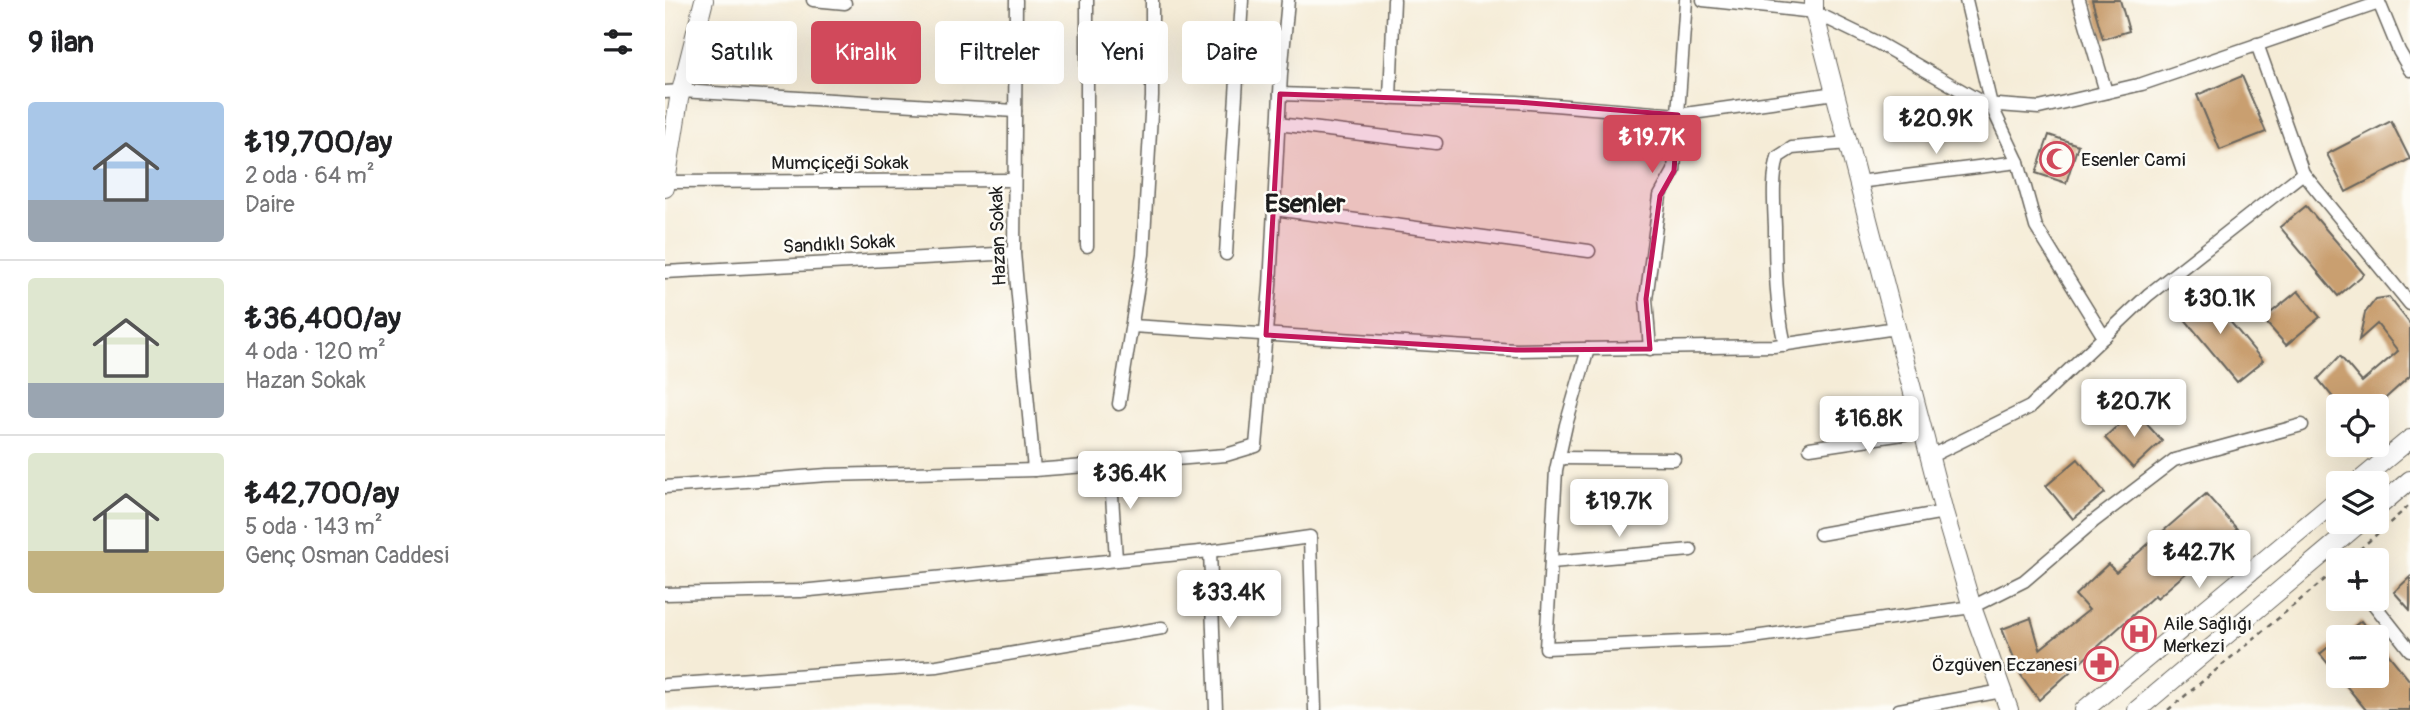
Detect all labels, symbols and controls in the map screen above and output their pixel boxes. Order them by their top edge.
chip: Satılık [686,21,797,84]
chip: Kiralık [811,21,921,84]
chip: Filtreler [935,21,1064,84]
chip: Yeni [1078,21,1168,84]
chip: Daire [1182,21,1281,84]
icon: filters [599,23,637,61]
text: 9 ilan [28,24,94,61]
pin: ₺20.9K [1879,96,1993,156]
text: ₺20.9K [1899,104,1973,133]
pin: ₺19.7K [1595,116,1709,175]
text: ₺19.7K [1619,123,1685,152]
text: ₺19,700/ay [245,124,392,161]
icon: home [84,130,168,214]
mosque icon: Esenler Cami [2038,140,2076,178]
place label: Esenler Cami [2081,148,2186,172]
street label: Mumçiçeği Sokak [771,151,909,175]
text: 2 oda · 64 m² [245,161,375,190]
street label: Hazan Sokak [984,186,1012,286]
district label: Esenler [1265,188,1346,220]
text: Daire [245,190,294,219]
street label: Sandıklı Sokak [782,229,896,259]
pin: ₺30.1K [2163,276,2277,336]
text: ₺30.1K [2185,284,2255,313]
text: ₺36,400/ay [245,300,401,337]
icon: home [84,306,168,390]
text: 4 oda · 120 m² [245,337,386,366]
text: Hazan Sokak [245,366,366,395]
pin: ₺20.7K [2077,380,2191,439]
text: ₺20.7K [2097,387,2171,416]
map controls [2326,394,2389,688]
button: locate [2326,394,2389,457]
pin: ₺16.8K [1812,396,1926,456]
text: ₺16.8K [1836,404,1902,433]
pin: ₺36.4K [1073,452,1187,511]
text: ₺36.4K [1094,459,1166,488]
button: layers [2326,471,2389,534]
text: ₺42,700/ay [245,475,399,512]
pin: ₺19.7K [1562,480,1676,539]
icon: home [84,481,168,565]
text: ₺19.7K [1586,487,1652,516]
text: 5 oda · 143 m² [245,512,383,541]
pin: ₺42.7K [2142,530,2256,590]
text: ₺42.7K [2163,538,2235,567]
text: Genç Osman Caddesi [245,541,449,570]
button: + [2326,548,2389,611]
pin: ₺33.4K [1172,570,1286,630]
text: ₺33.4K [1193,578,1265,607]
place label: Aile Sağlığı Merkezi [2163,612,2252,658]
hospital icon: Aile Sağlığı Merkezi [2120,615,2158,653]
button: − [2326,625,2389,688]
pharmacy icon: Özgüven Eczanesi [2082,645,2120,683]
place label: Özgüven Eczanesi [1932,653,2077,677]

